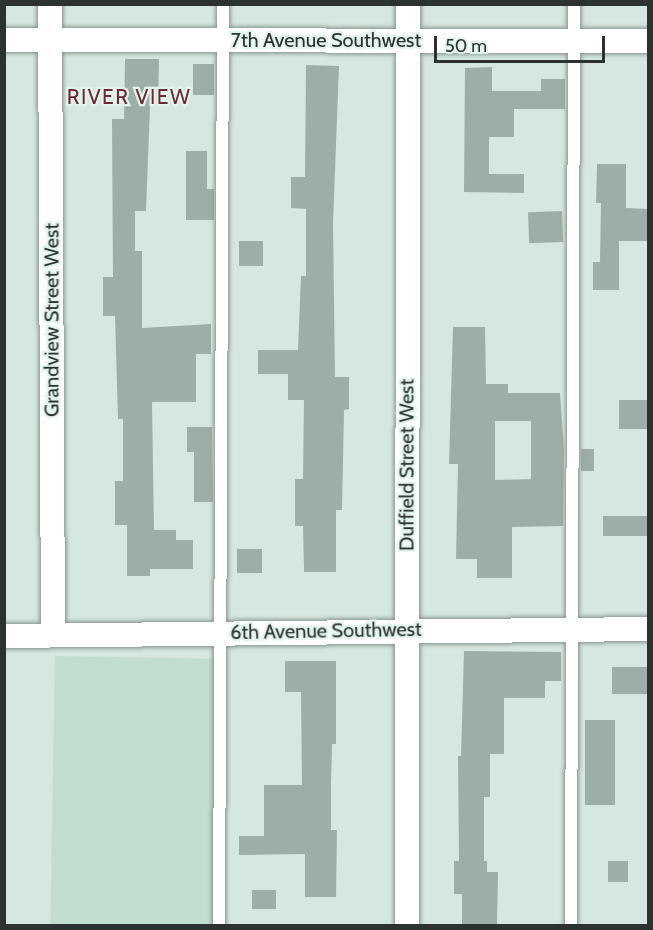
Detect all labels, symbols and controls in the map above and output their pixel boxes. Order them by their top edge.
scale bar [437,24,608,62]
street label: 7th Avenue Southwest [231,28,421,52]
text: 50 m [445,35,487,57]
district label: RIVER VIEW [67,84,191,110]
street label: Grandview Street West [40,223,64,417]
street label: Duffield Street West [395,379,419,551]
street label: 6th Avenue Southwest [230,617,422,645]

